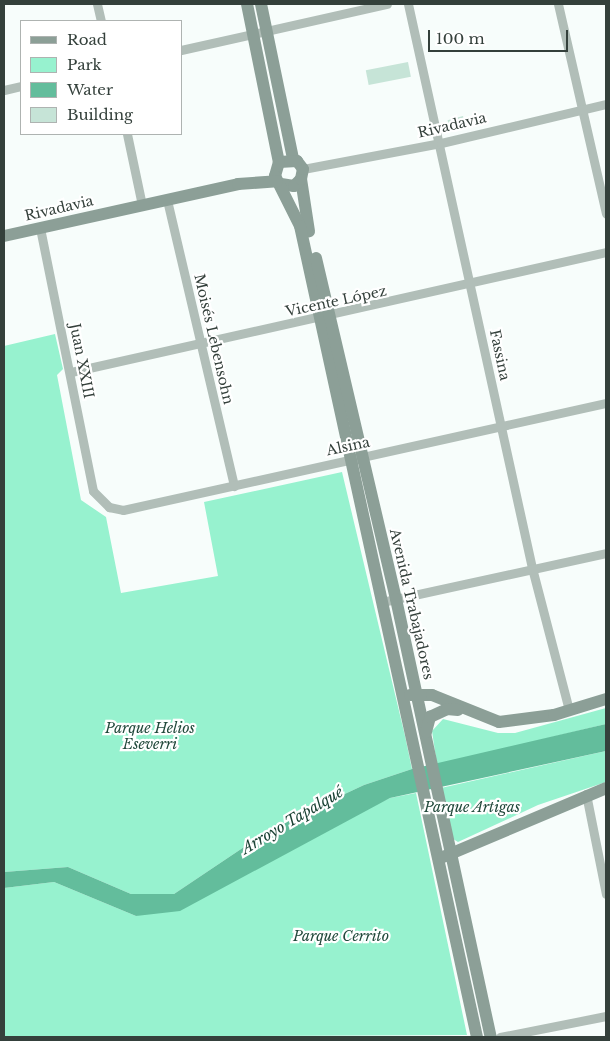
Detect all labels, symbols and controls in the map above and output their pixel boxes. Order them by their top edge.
legend [20,20,182,135]
scale bar [430,20,570,52]
text: 100 m [436,29,485,48]
text: Road [67,30,107,49]
text: Park [67,55,102,74]
text: Water [67,80,113,99]
text: Building [67,105,133,124]
street label: Rivadavia [416,109,488,141]
street label: Rivadavia [23,192,95,224]
street label: Moisés Lebensohn [191,272,237,406]
street label: Vicente López [284,282,388,320]
street label: Juan XXIII [66,322,98,400]
street label: Fassina [486,328,514,382]
street label: Alsina [325,433,371,459]
street label: Avenida Trabajadores [386,527,438,681]
park label: Parque Helios Eseverri [105,720,195,752]
water label: Arroyo Tapalqué [238,782,346,858]
park label: Parque Artigas [424,799,520,815]
park label: Parque Cerrito [293,928,389,944]

